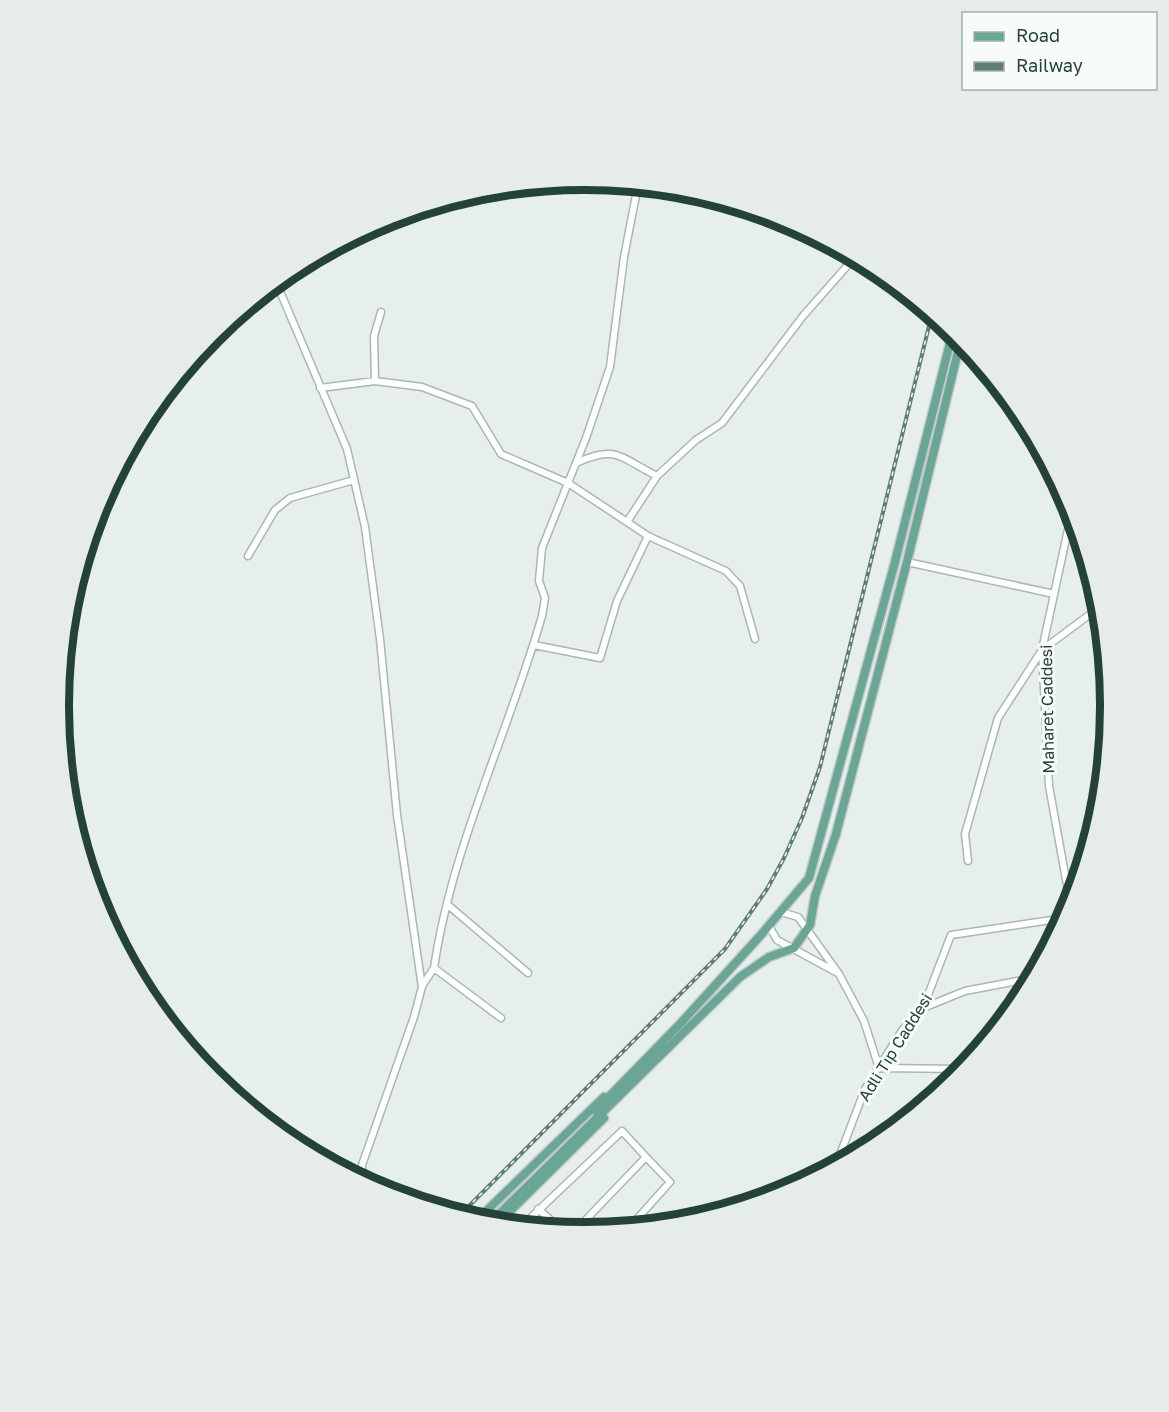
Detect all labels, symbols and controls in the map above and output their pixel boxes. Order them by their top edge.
legend [962,12,1157,90]
text: Road [1016,24,1060,46]
text: Railway [1016,54,1083,76]
street label: Maharet Caddesi [1036,644,1058,774]
street label: Adli Tıp Caddesi [854,989,936,1105]

